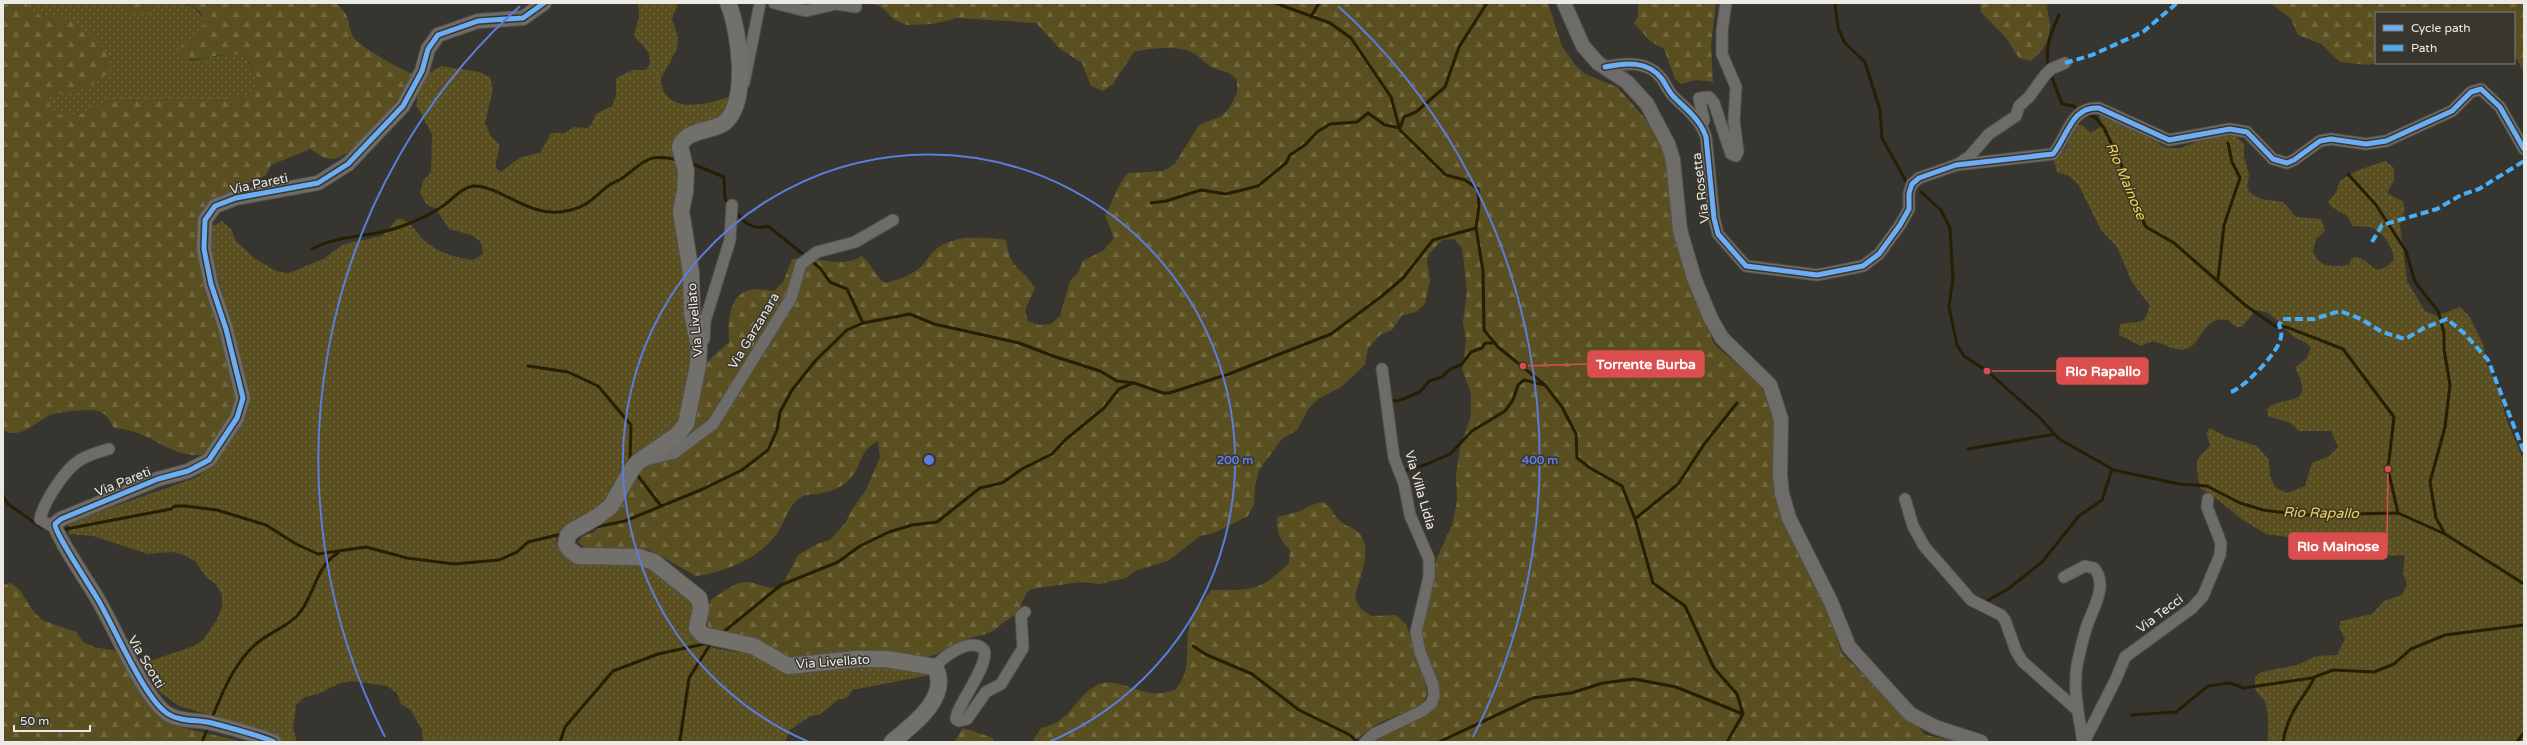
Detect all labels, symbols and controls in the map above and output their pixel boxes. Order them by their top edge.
legend [2375,12,2515,64]
text: Cycle path [2411,21,2470,35]
text: Path [2411,41,2437,55]
water label: Rio Mainose [2102,140,2150,223]
street label: Via Rosetta [1689,152,1713,224]
street label: Via Pareti [229,170,289,198]
street label: Via Livellato [684,282,706,358]
street label: Via Garzanara [725,290,783,372]
callout: Torrente Burba [1588,351,1704,377]
text: Torrente Burba [1595,356,1696,373]
callout: Rio Rapallo [2057,358,2148,384]
text: Rio Rapallo [2065,363,2141,380]
street label: Via Villa Lidia [1401,449,1439,531]
centre of rings [922,453,936,467]
text: 200 m [1217,453,1253,467]
text: 400 m [1522,453,1558,467]
street label: Via Pareti [93,464,153,500]
water label: Rio Rapallo [2283,504,2360,522]
callout: Rio Mainose [2289,533,2387,559]
text: Rio Mainose [2297,538,2379,555]
street label: Via Tecci [2133,591,2187,637]
street label: Via Scotti [124,633,168,691]
street label: Via Livellato [795,651,871,673]
scale bar [14,707,90,733]
text: 50 m [20,714,49,728]

